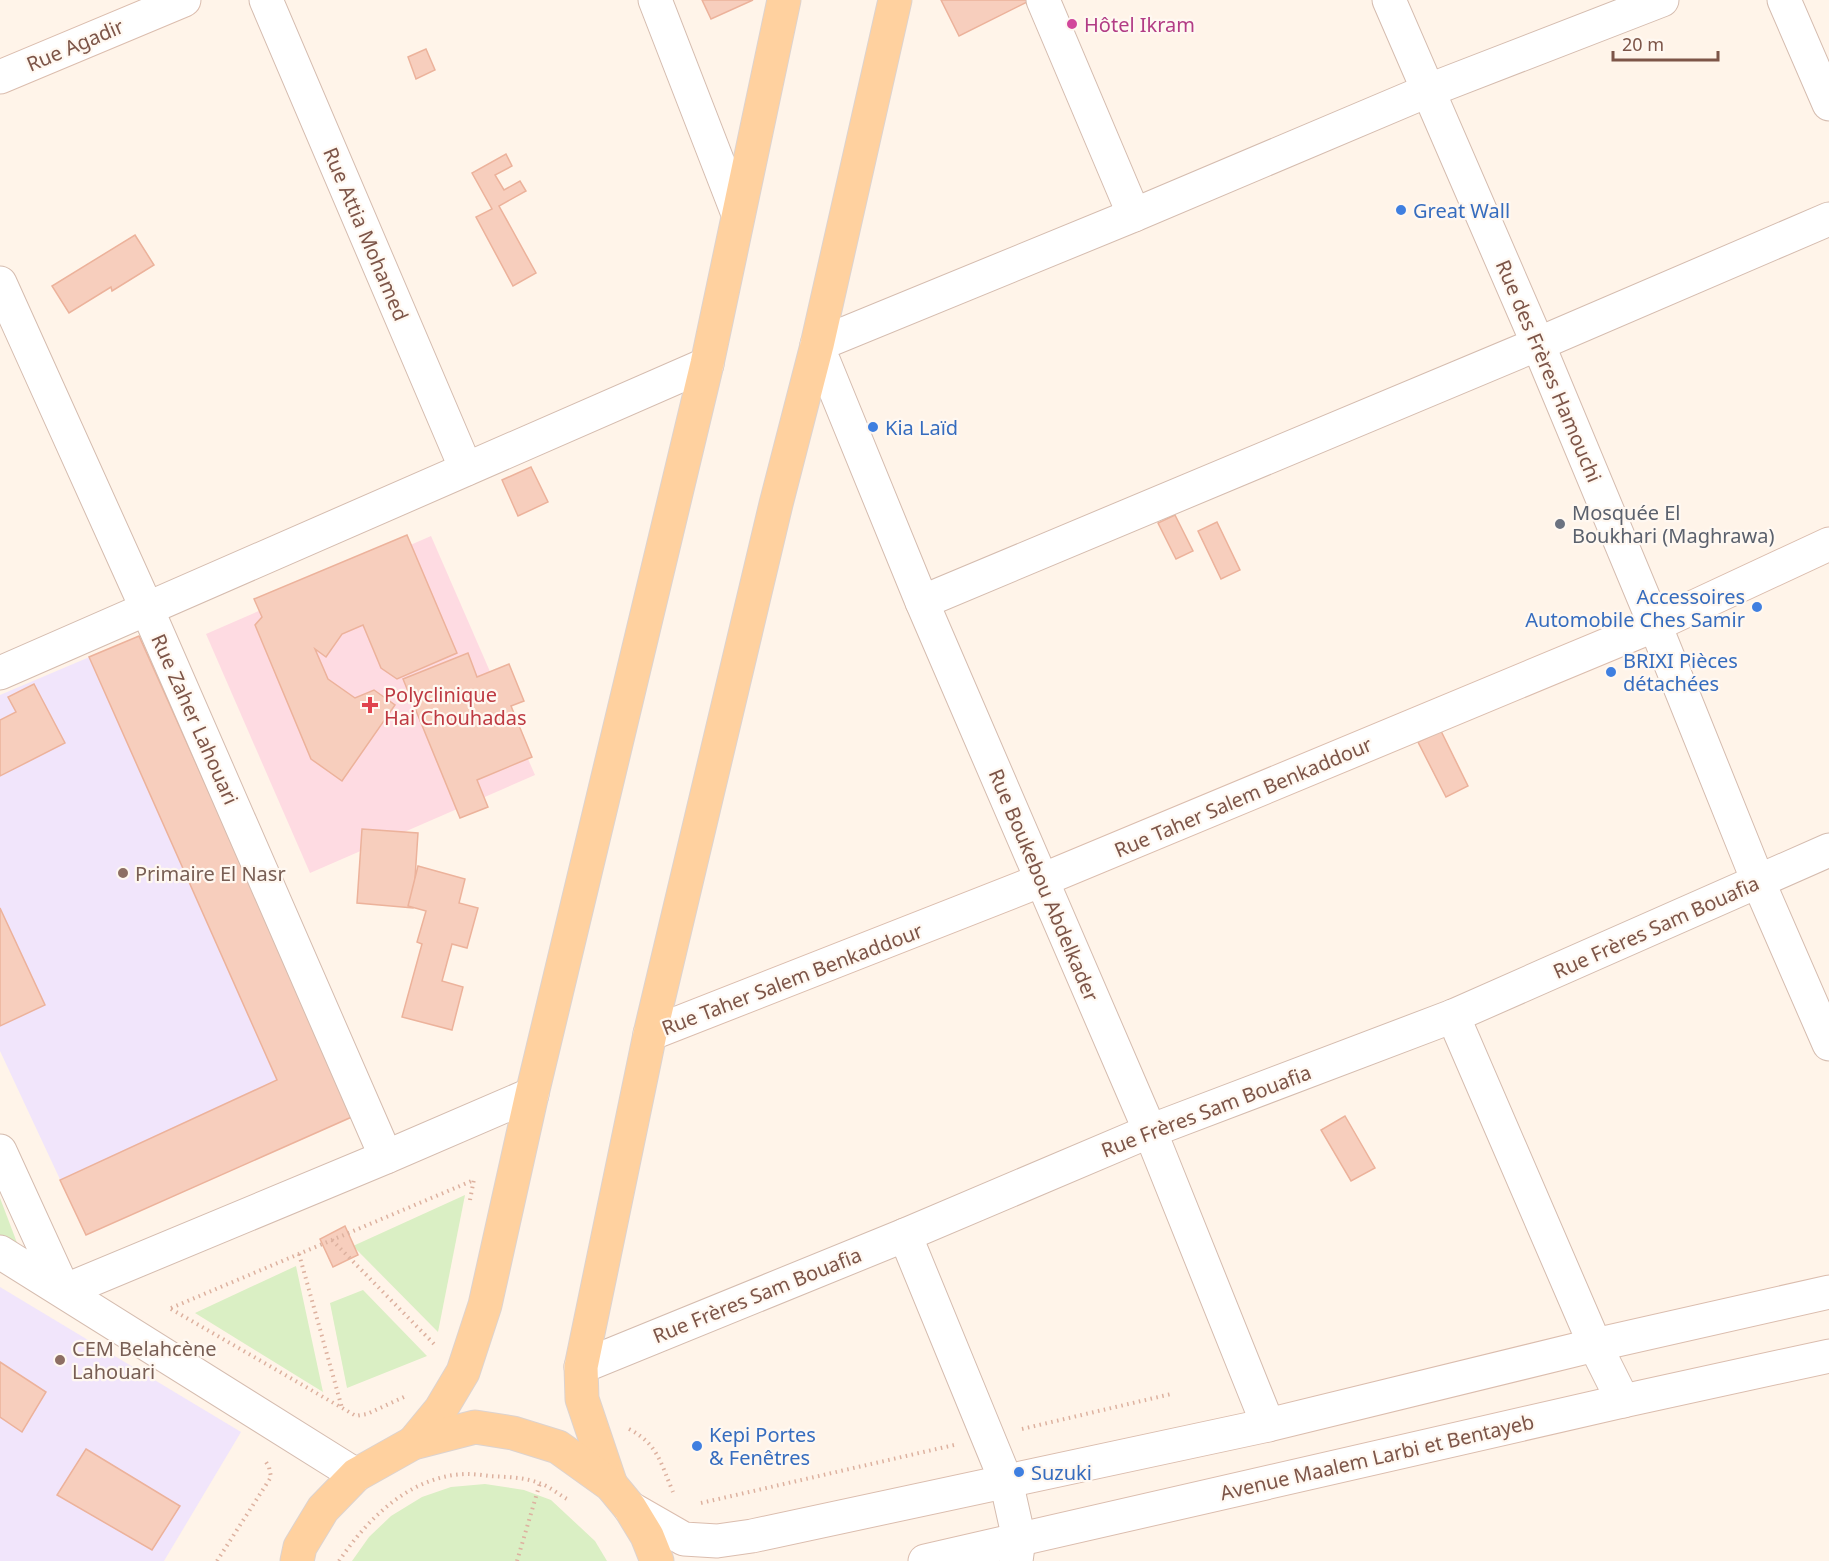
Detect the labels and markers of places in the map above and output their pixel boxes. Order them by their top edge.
place label: Hôtel Ikram [1084,11,1195,38]
marker: Hôtel Ikram [1065,17,1079,31]
place label: Great Wall [1413,197,1510,224]
marker: Great Wall [1394,203,1408,217]
place label: Kia Laïd [885,414,958,441]
marker: Kia Laïd [866,420,880,434]
place label: Mosquée El Boukhari (Maghrawa) [1572,499,1774,549]
marker: Mosquée El Boukhari (Maghrawa) [1553,517,1567,531]
place label: Accessoires Automobile Ches Samir [1525,583,1745,633]
marker: Accessoires Automobile Ches Samir [1750,600,1764,614]
place label: BRIXI Pièces détachées [1623,647,1738,697]
marker: BRIXI Pièces détachées [1604,665,1618,679]
place label: Polyclinique Hai Chouhadas [384,681,527,731]
marker: Polyclinique Hai Chouhadas [361,696,379,714]
place label: Primaire El Nasr [135,860,286,887]
marker: Primaire El Nasr [116,866,130,880]
place label: CEM Belahcène Lahouari [72,1335,217,1385]
marker: CEM Belahcène Lahouari [53,1353,67,1367]
place label: Kepi Portes & Fenêtres [709,1421,816,1471]
marker: Kepi Portes & Fenêtres [690,1439,704,1453]
place label: Suzuki [1031,1459,1092,1486]
marker: Suzuki [1012,1465,1026,1479]

